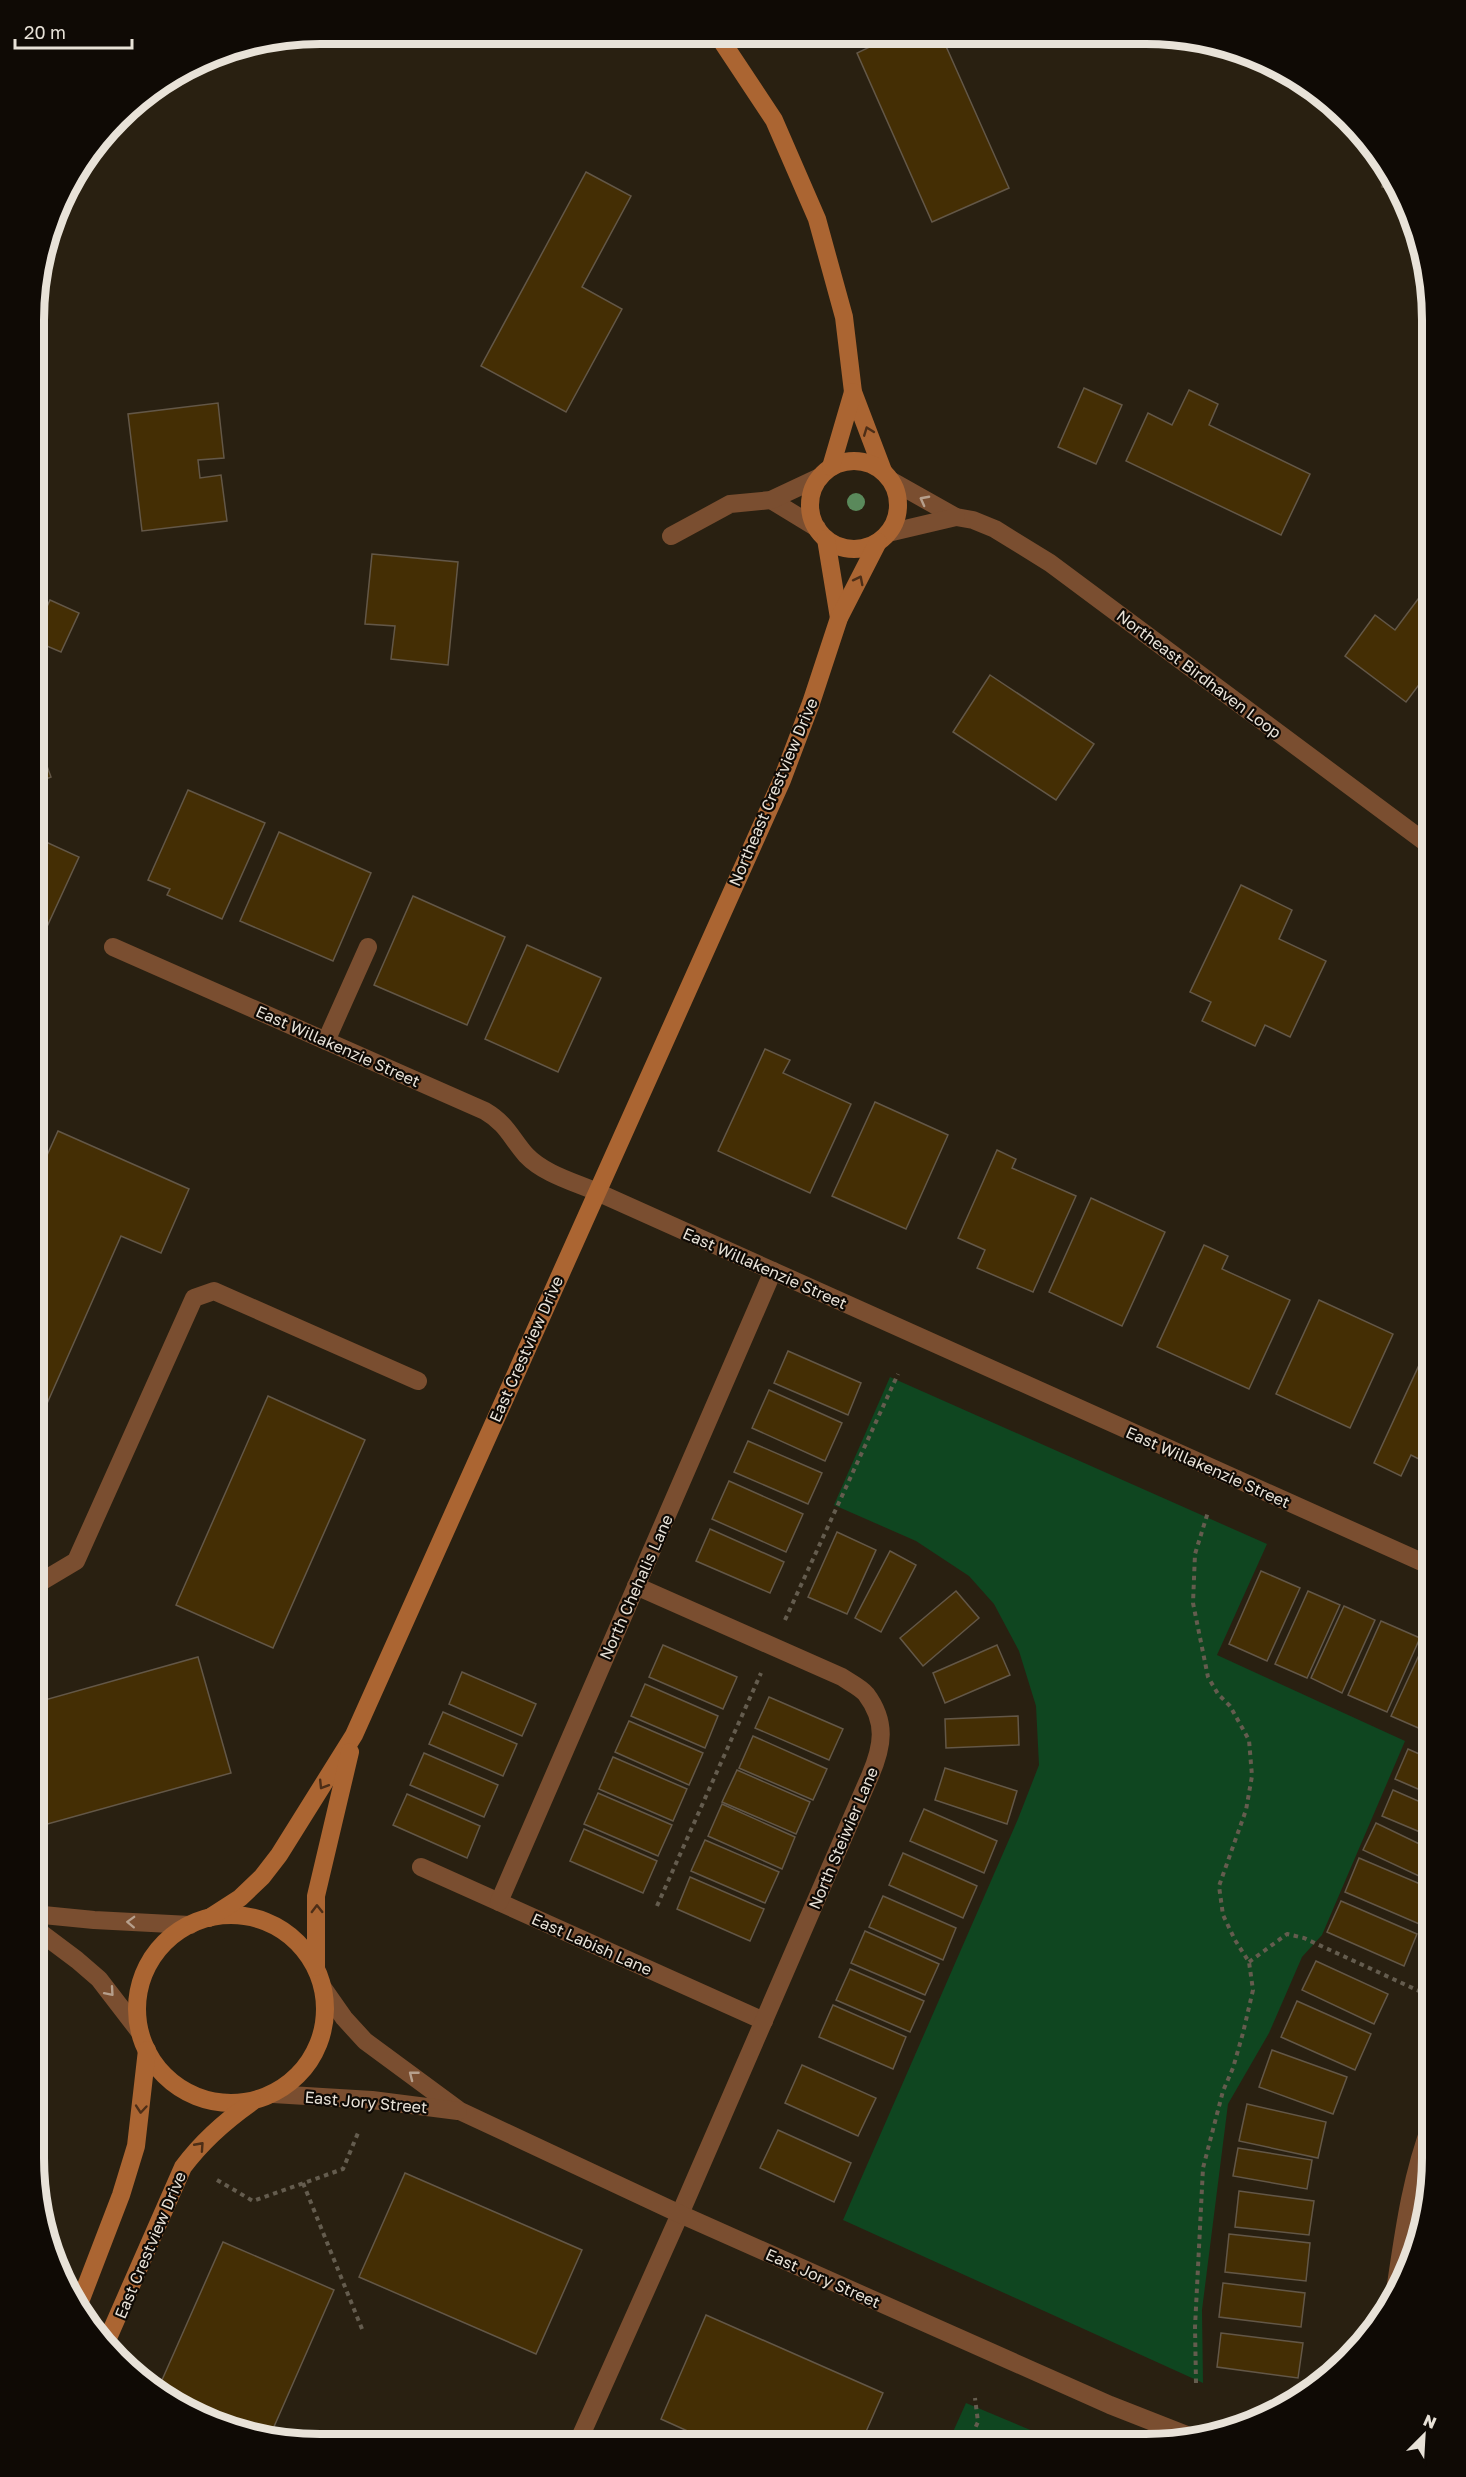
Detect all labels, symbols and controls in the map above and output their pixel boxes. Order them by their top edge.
scale bar [15,12,132,50]
text: 20 m [24,21,66,43]
one-way arrow [863,427,875,438]
one-way arrow [919,496,930,507]
one-way arrow [851,575,863,586]
street label: Northeast Birdhaven Loop [1113,606,1285,743]
street label: Northeast Crestview Drive [724,695,822,889]
street label: East Willakenzie Street [253,1001,423,1091]
street label: East Willakenzie Street [680,1223,850,1313]
street label: East Crestview Drive [485,1273,567,1425]
street label: East Willakenzie Street [1123,1422,1293,1512]
street label: North Chehalis Lane [595,1511,677,1663]
street label: North Steiwier Lane [804,1764,882,1912]
one-way arrow [318,1779,330,1789]
one-way arrow [310,1904,323,1913]
street label: East Labish Lane [529,1908,655,1980]
one-way arrow [127,1916,136,1928]
one-way arrow [102,1985,113,1996]
one-way arrow [409,2072,420,2083]
street label: East Jory Street [304,2087,428,2117]
one-way arrow [135,2104,148,2113]
one-way arrow [193,2142,204,2152]
street label: East Crestview Drive [110,2168,190,2322]
street label: East Jory Street [763,2244,883,2312]
north arrow [1394,2405,1454,2465]
text: N [1420,2410,1440,2433]

